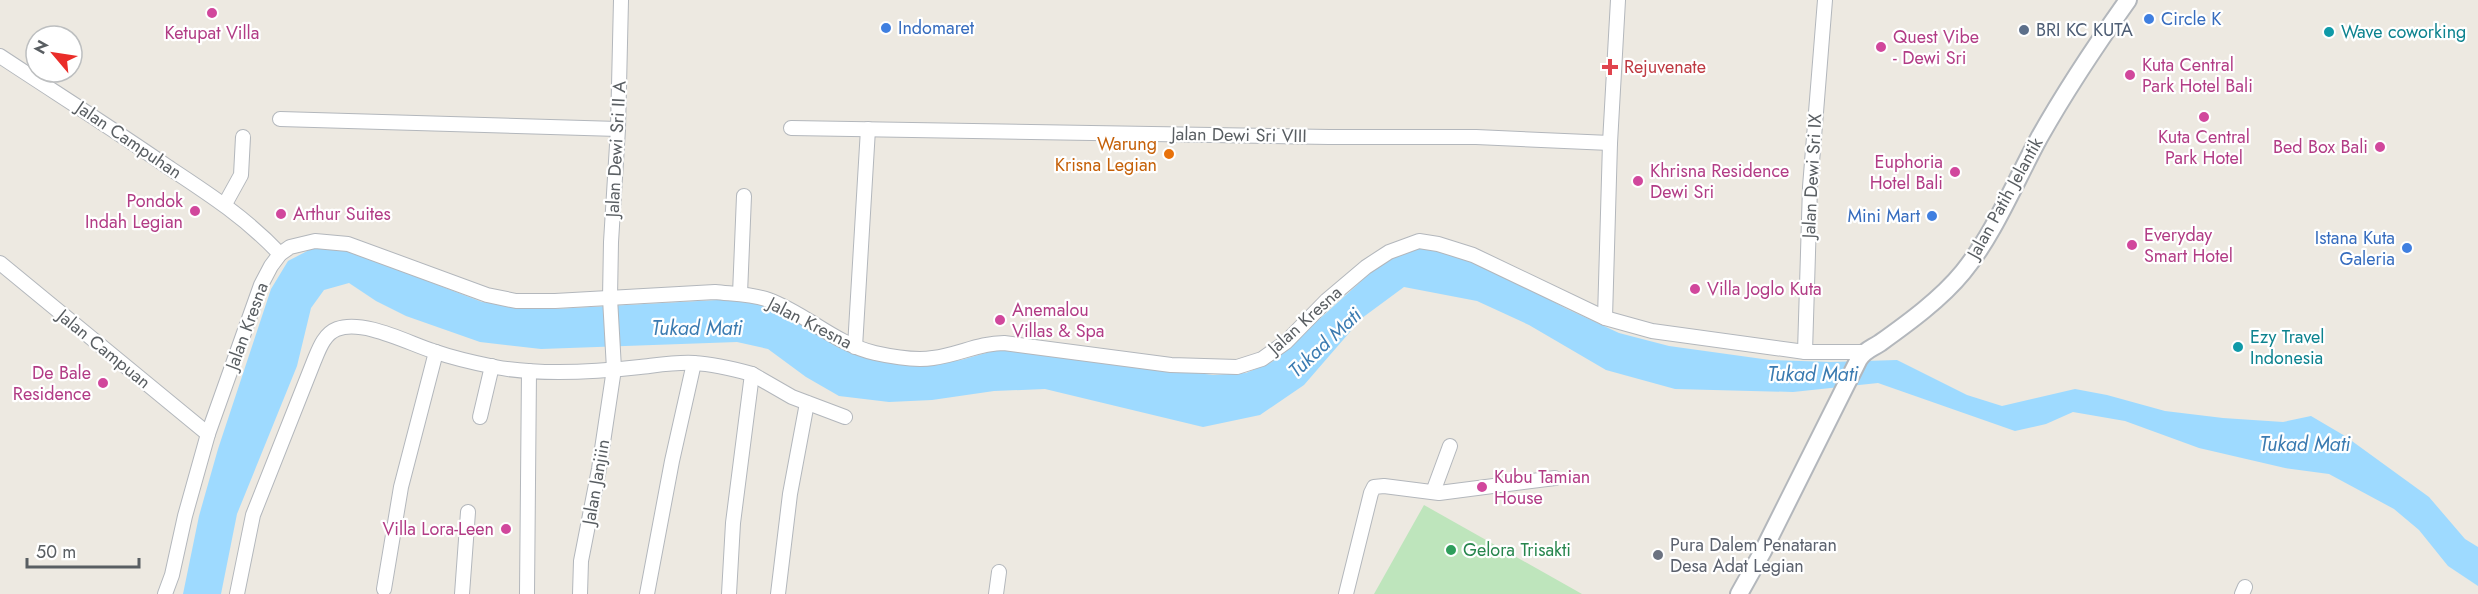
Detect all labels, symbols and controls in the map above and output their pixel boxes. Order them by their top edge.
marker: Ketupat Villa [205,6,219,20]
place label: Circle K [2161,6,2222,32]
marker: Circle K [2142,12,2156,26]
place label: Indomaret [898,15,975,41]
place label: BRI KC KUTA [2036,17,2133,43]
place label: Wave coworking [2341,19,2466,45]
place label: Ketupat Villa [165,20,259,46]
marker: Indomaret [879,21,893,35]
marker: BRI KC KUTA [2017,23,2031,37]
north arrow [24,24,84,84]
place label: Quest Vibe - Dewi Sri [1893,24,1979,71]
marker: Wave coworking [2322,25,2336,39]
text: N [28,36,54,58]
marker: Quest Vibe - Dewi Sri [1874,40,1888,54]
place label: Kuta Central Park Hotel Bali [2142,52,2253,99]
place label: Rejuvenate [1624,54,1706,80]
marker: Rejuvenate [1601,58,1619,76]
marker: Kuta Central Park Hotel Bali [2123,68,2137,82]
street label: Jalan Dewi Sri II A [599,80,633,220]
street label: Jalan Campuhan [69,94,187,185]
marker: Kuta Central Park Hotel [2197,110,2211,124]
street label: Jalan Dewi Sri IX [1796,113,1828,241]
street label: Jalan Dewi Sri VIII [1169,121,1307,149]
place label: Kuta Central Park Hotel [2158,124,2250,171]
place label: Warung Krisna Legian [1055,131,1157,178]
street label: Jalan Patih Jelantik [1960,132,2049,265]
place label: Bed Box Bali [2273,134,2368,160]
marker: Bed Box Bali [2373,140,2387,154]
marker: Warung Krisna Legian [1162,147,1176,161]
place label: Euphoria Hotel Bali [1870,149,1943,196]
place label: Khrisna Residence Dewi Sri [1650,158,1789,205]
marker: Euphoria Hotel Bali [1948,165,1962,179]
marker: Khrisna Residence Dewi Sri [1631,174,1645,188]
place label: Pondok Indah Legian [85,188,183,235]
place label: Arthur Suites [293,201,391,227]
place label: Mini Mart [1847,203,1921,229]
marker: Pondok Indah Legian [188,204,202,218]
marker: Arthur Suites [274,207,288,221]
marker: Mini Mart [1925,209,1939,223]
place label: Everyday Smart Hotel [2144,222,2233,269]
place label: Istana Kuta Galeria [2315,225,2395,272]
marker: Everyday Smart Hotel [2125,238,2139,252]
marker: Istana Kuta Galeria [2400,241,2414,255]
place label: Villa Joglo Kuta [1707,276,1822,302]
street label: Jalan Kresna [218,279,275,375]
street label: Jalan Kresna [1261,280,1348,362]
marker: Villa Joglo Kuta [1688,282,1702,296]
street label: Jalan Kresna [762,290,857,355]
place label: Anemalou Villas & Spa [1012,297,1104,344]
water label: Tukad Mati [1282,301,1369,385]
street label: Jalan Campuan [50,302,156,395]
marker: Anemalou Villas & Spa [993,313,1007,327]
water label: Tukad Mati [652,314,743,343]
place label: Ezy Travel Indonesia [2250,324,2325,371]
marker: Ezy Travel Indonesia [2231,340,2245,354]
place label: De Bale Residence [13,360,91,407]
water label: Tukad Mati [1768,360,1859,389]
marker: De Bale Residence [96,376,110,390]
water label: Tukad Mati [2260,430,2351,459]
street label: Jalan Janjiin [575,437,616,529]
place label: Kubu Tamian House [1494,464,1590,511]
marker: Kubu Tamian House [1475,480,1489,494]
place label: Villa Lora-Leen [382,516,494,542]
marker: Villa Lora-Leen [499,522,513,536]
scale bar [27,531,140,569]
place label: Pura Dalem Penataran Desa Adat Legian [1670,532,1837,579]
place label: Gelora Trisakti [1463,537,1571,563]
text: 50 m [36,539,76,565]
marker: Gelora Trisakti [1444,543,1458,557]
marker: Pura Dalem Penataran Desa Adat Legian [1651,548,1665,562]

